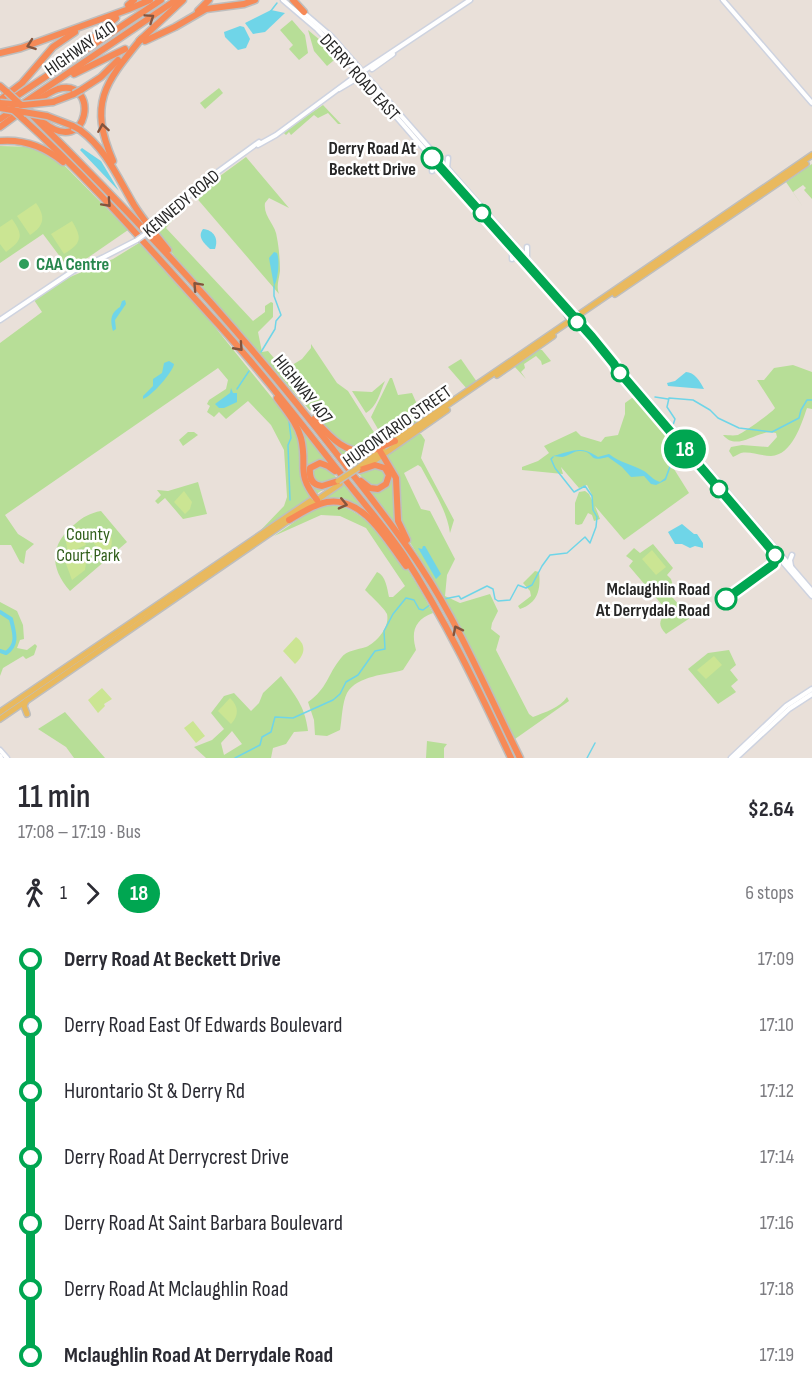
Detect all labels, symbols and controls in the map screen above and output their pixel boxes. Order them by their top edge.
one-way arrow [143,14,154,25]
street label: HIGHWAY 410 [41,16,120,80]
street label: DERRY ROAD EAST [315,30,404,125]
one-way arrow [26,37,36,50]
one-way arrow [97,124,110,134]
place label: Derry Road At Beckett Drive [329,138,416,180]
marker: Derry Road At Beckett Drive [421,147,443,169]
street label: KENNEDY ROAD [139,165,224,242]
one-way arrow [100,196,111,207]
unlabelled marker [473,204,491,222]
place label: CAA Centre [36,254,109,275]
marker: CAA Centre [17,257,31,271]
one-way arrow [193,283,204,293]
unlabelled marker [568,313,586,331]
one-way arrow [232,340,243,351]
street label: HIGHWAY 407 [269,351,337,429]
unlabelled marker [611,364,629,382]
street label: HURONTARIO STREET [339,381,456,472]
line badge: 18 [658,430,712,468]
text: 18 [676,437,694,462]
unlabelled marker [710,480,728,498]
one-way arrow [338,497,348,510]
park label: County Court Park [56,524,120,566]
unlabelled marker [766,546,784,564]
place label: Mclaughlin Road At Derrydale Road [595,579,710,621]
marker: Mclaughlin Road At Derrydale Road [715,588,737,610]
one-way arrow [453,625,465,636]
text: 11 min [18,777,90,817]
text: $2.64 [748,796,794,823]
text: 17:08 – 17:19 · Bus [18,820,141,844]
icon: walk [18,877,51,910]
icon: forward [76,877,109,910]
text: 1 [60,881,67,905]
text: 18 [130,881,148,906]
text: 6 stops [745,881,794,905]
text: Derry Road At Beckett Drive [64,946,281,973]
text: 17:09 [758,947,794,971]
text: Derry Road East Of Edwards Boulevard [64,1012,342,1039]
text: 17:10 [759,1013,794,1037]
text: Hurontario St & Derry Rd [64,1078,245,1105]
text: 17:12 [760,1079,794,1103]
text: Derry Road At Derrycrest Drive [64,1144,289,1171]
text: 17:14 [760,1145,794,1169]
text: Derry Road At Saint Barbara Boulevard [64,1210,343,1237]
text: 17:16 [760,1211,794,1235]
text: Derry Road At Mclaughlin Road [64,1276,288,1303]
text: 17:18 [760,1277,794,1301]
text: Mclaughlin Road At Derrydale Road [64,1342,333,1369]
text: 17:19 [760,1343,794,1367]

